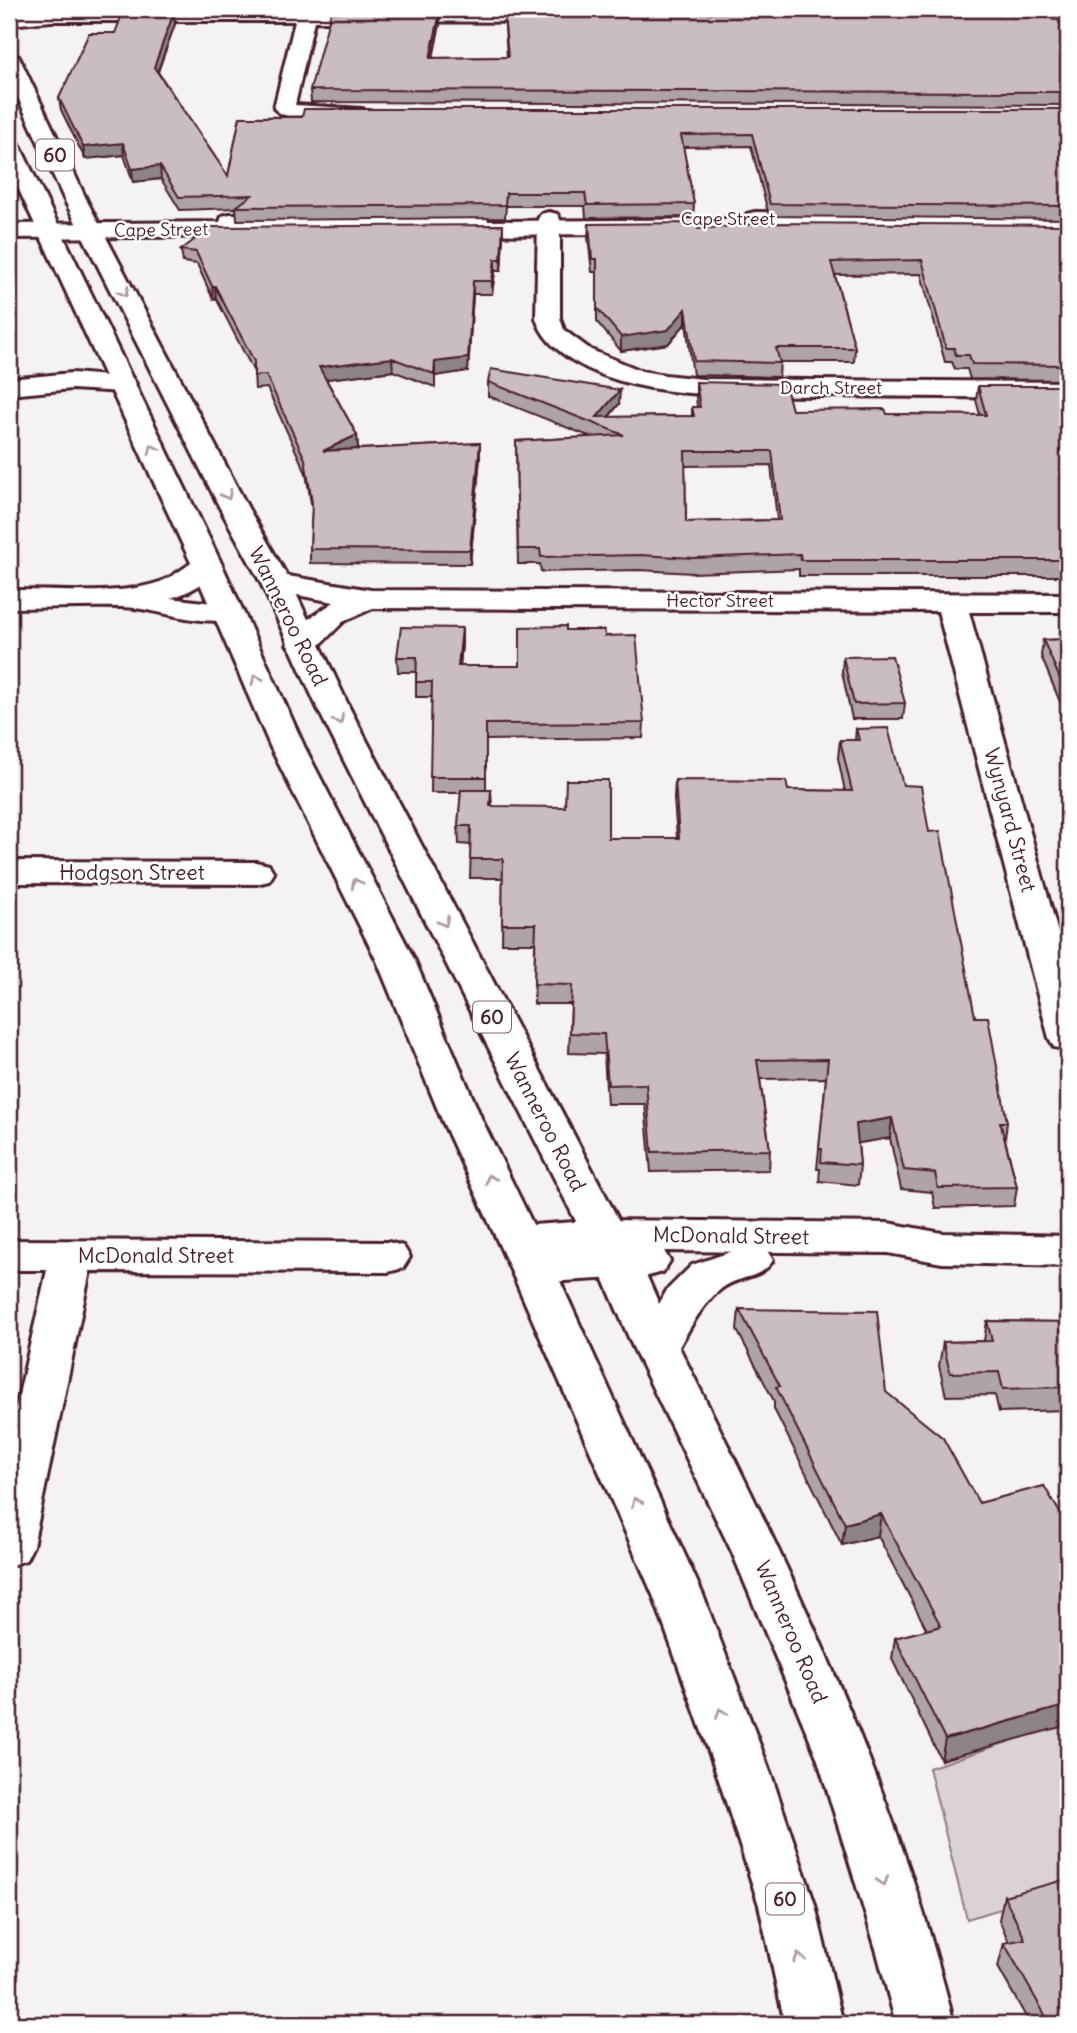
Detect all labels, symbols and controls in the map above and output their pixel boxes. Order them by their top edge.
road number: 60 [36,140,74,170]
street label: Cape Street [681,207,775,230]
street label: Cape Street [114,217,208,242]
one-way arrow [116,285,130,297]
street label: Darch Street [780,376,882,399]
one-way arrow [147,444,161,456]
one-way arrow [219,488,232,500]
street label: Wanneroo Road [243,541,334,690]
street label: Hector Street [666,589,774,612]
one-way arrow [250,674,264,686]
one-way arrow [331,713,345,725]
street label: Wynyard Street [978,745,1043,895]
street label: Hodgson Street [59,859,205,886]
one-way arrow [351,878,365,890]
one-way arrow [436,915,450,927]
road number: 60 [473,1001,511,1032]
street label: Wanneroo Road [499,1048,592,1196]
one-way arrow [484,1174,498,1186]
street label: McDonald Street [653,1221,809,1250]
street label: McDonald Street [78,1242,234,1269]
one-way arrow [630,1497,644,1509]
street label: Wanneroo Road [749,1556,834,1707]
one-way arrow [715,1707,729,1719]
one-way arrow [875,1874,889,1887]
road number: 60 [766,1884,804,1914]
one-way arrow [793,1952,807,1964]

